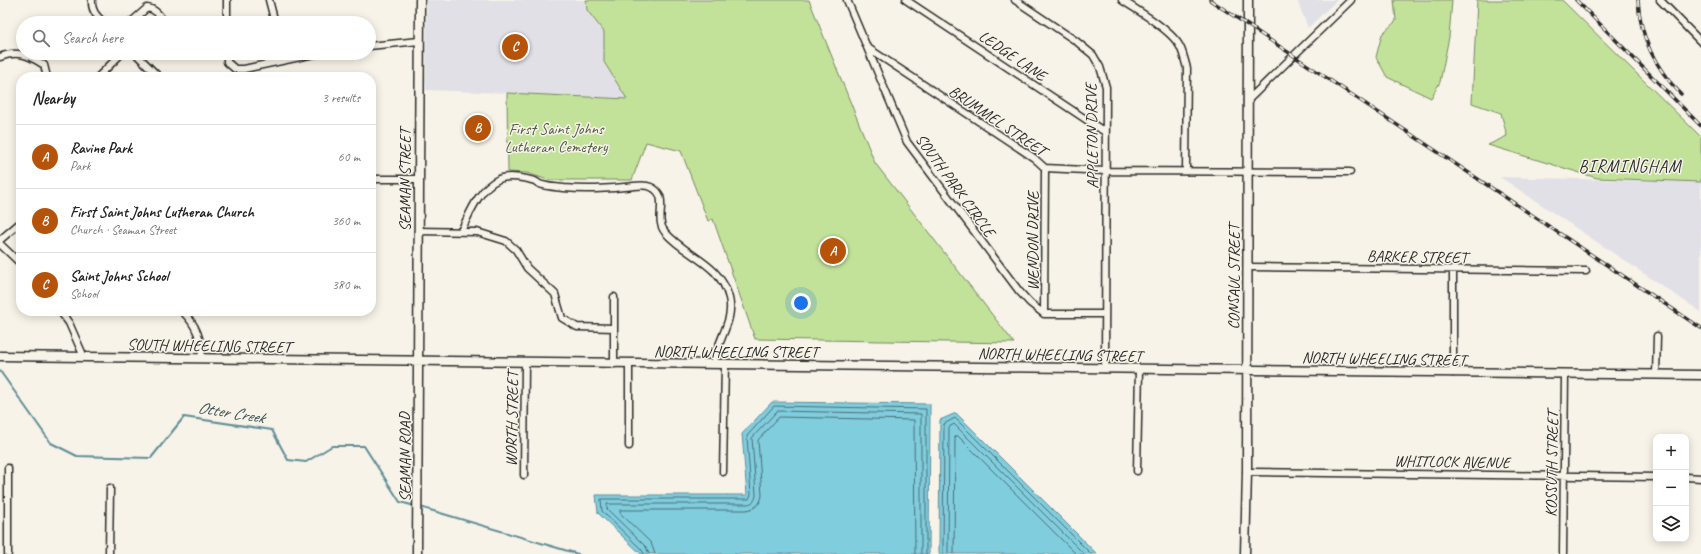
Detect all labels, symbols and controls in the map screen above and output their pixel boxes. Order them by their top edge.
search box [16,16,376,60]
street label: LEDGE LANE [975,26,1052,87]
icon: search [30,27,52,49]
text: Search here [62,29,123,48]
pin: C [502,32,528,62]
street label: BRUMMEL STREET [945,81,1054,163]
street label: APPLETON DRIVE [1081,81,1103,189]
text: Nearby [32,88,75,109]
text: 3 results [322,90,360,106]
pin: B [465,113,491,143]
park label: First Saint Johns Lutheran Cemetery [505,119,609,157]
street label: SEAMAN STREET [395,125,415,231]
street label: SOUTH PARK CIRCLE [911,130,1001,243]
text: Ravine Park [70,139,132,158]
text: A [42,149,48,165]
text: 60 m [338,149,360,165]
district label: BIRMINGHAM [1579,156,1682,177]
text: Park [70,158,91,174]
street label: WENDON DRIVE [1023,189,1043,291]
text: First Saint Johns Lutheran Church [70,203,254,222]
text: B [42,213,48,229]
text: 360 m [332,213,360,229]
street label: CONSAUL STREET [1224,221,1244,330]
text: Church · Seaman Street [70,222,176,238]
pin: A [820,236,846,266]
street label: BARKER STREET [1367,246,1471,268]
text: Saint Johns School [70,267,168,286]
text: C [42,277,48,293]
text: 380 m [332,277,360,293]
text: School [70,286,98,302]
your location [791,293,811,313]
street label: SOUTH WHEELING STREET [127,335,296,358]
street label: NORTH WHEELING STREET [654,342,822,362]
street label: NORTH WHEELING STREET [978,344,1146,366]
street label: NORTH WHEELING STREET [1302,348,1470,370]
street label: WORTH STREET [501,368,523,467]
water label: Otter Creek [196,397,269,429]
street label: KOSSUTH STREET [1541,406,1563,517]
street label: SEAMAN ROAD [395,411,415,502]
map controls [1653,434,1689,542]
button: + [1653,434,1689,470]
street label: WHITLOCK AVENUE [1394,451,1512,473]
button: − [1653,470,1689,506]
button: layers [1653,506,1689,542]

